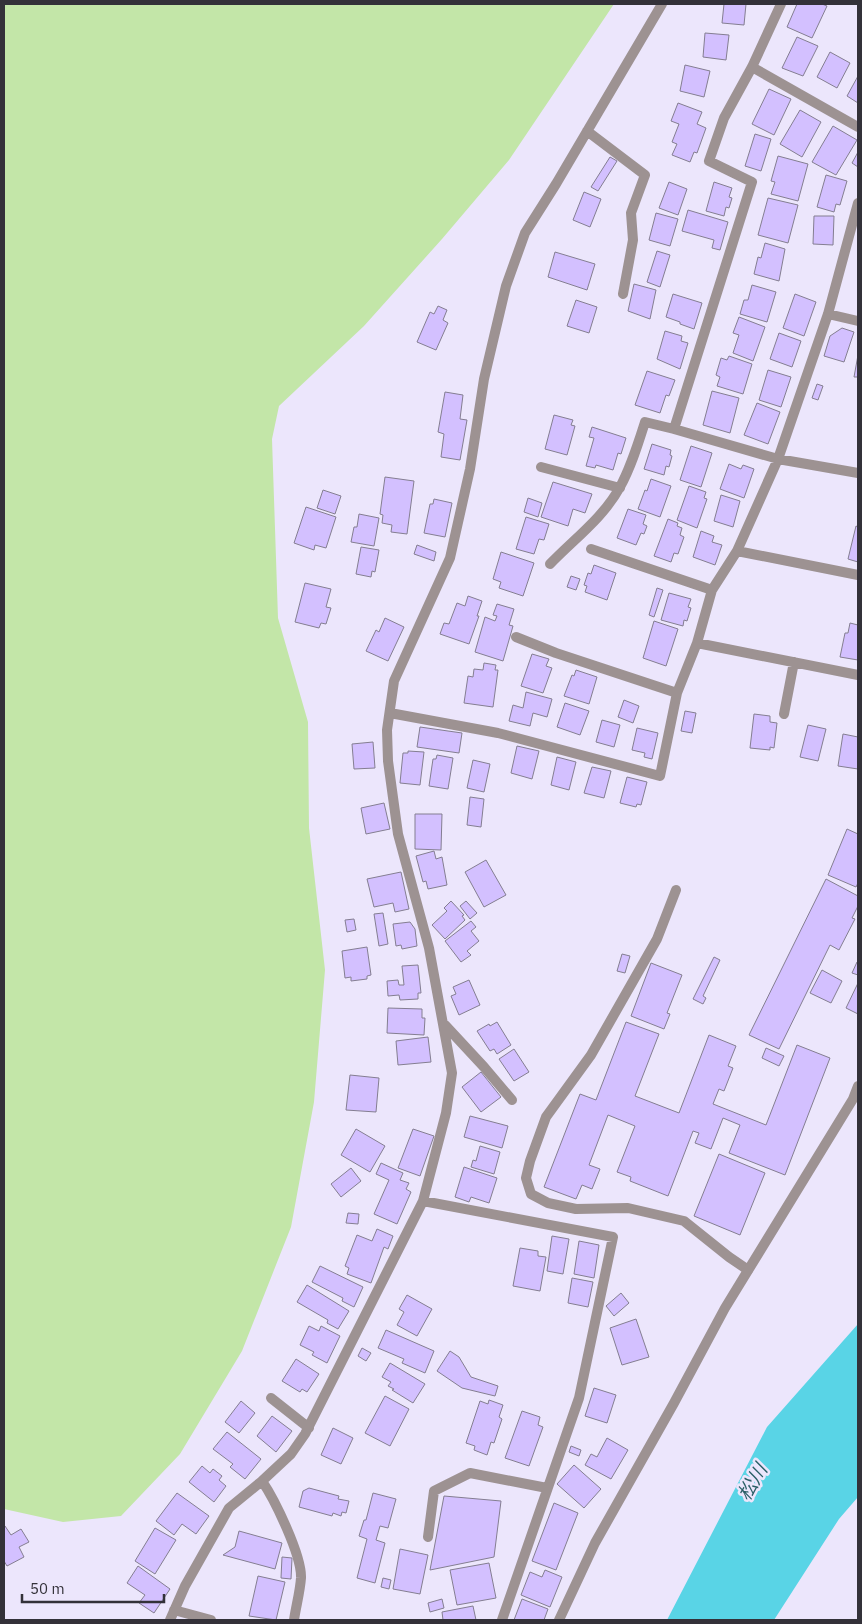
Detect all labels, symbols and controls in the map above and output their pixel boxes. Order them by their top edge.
water label: 松川 [732,1458,773,1504]
scale bar [22,1572,165,1604]
text: 50 m [30,1579,65,1598]

